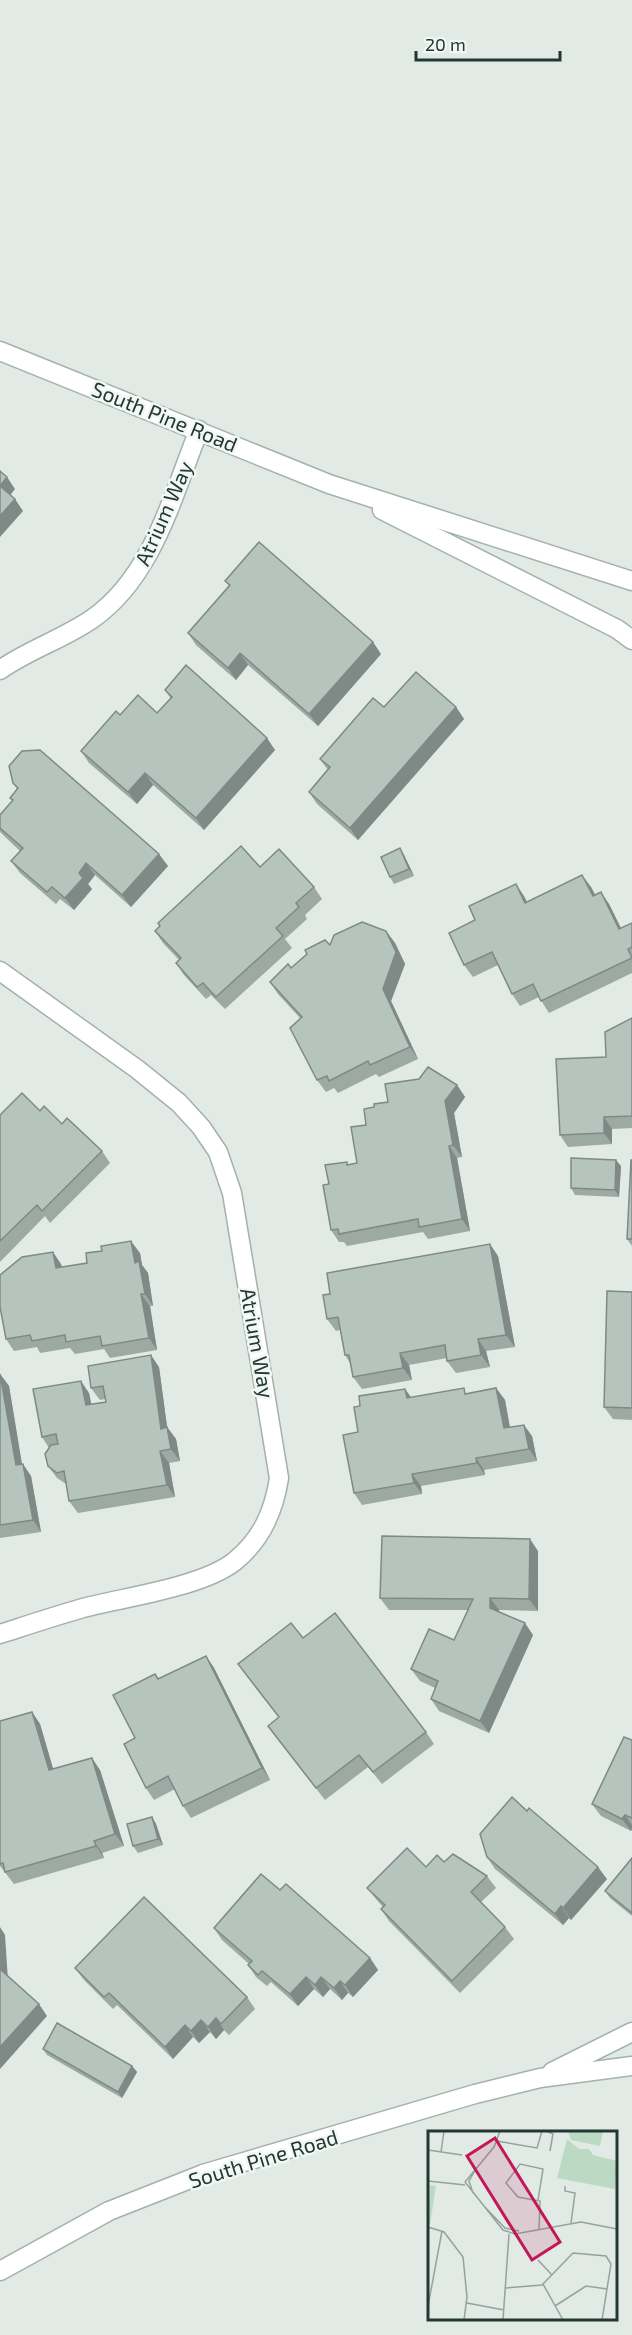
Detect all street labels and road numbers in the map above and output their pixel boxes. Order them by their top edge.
street label: South Pine Road [89,375,241,457]
street label: Atrium Way [129,457,197,569]
street label: Atrium Way [236,1286,280,1400]
street label: South Pine Road [185,2123,341,2193]

